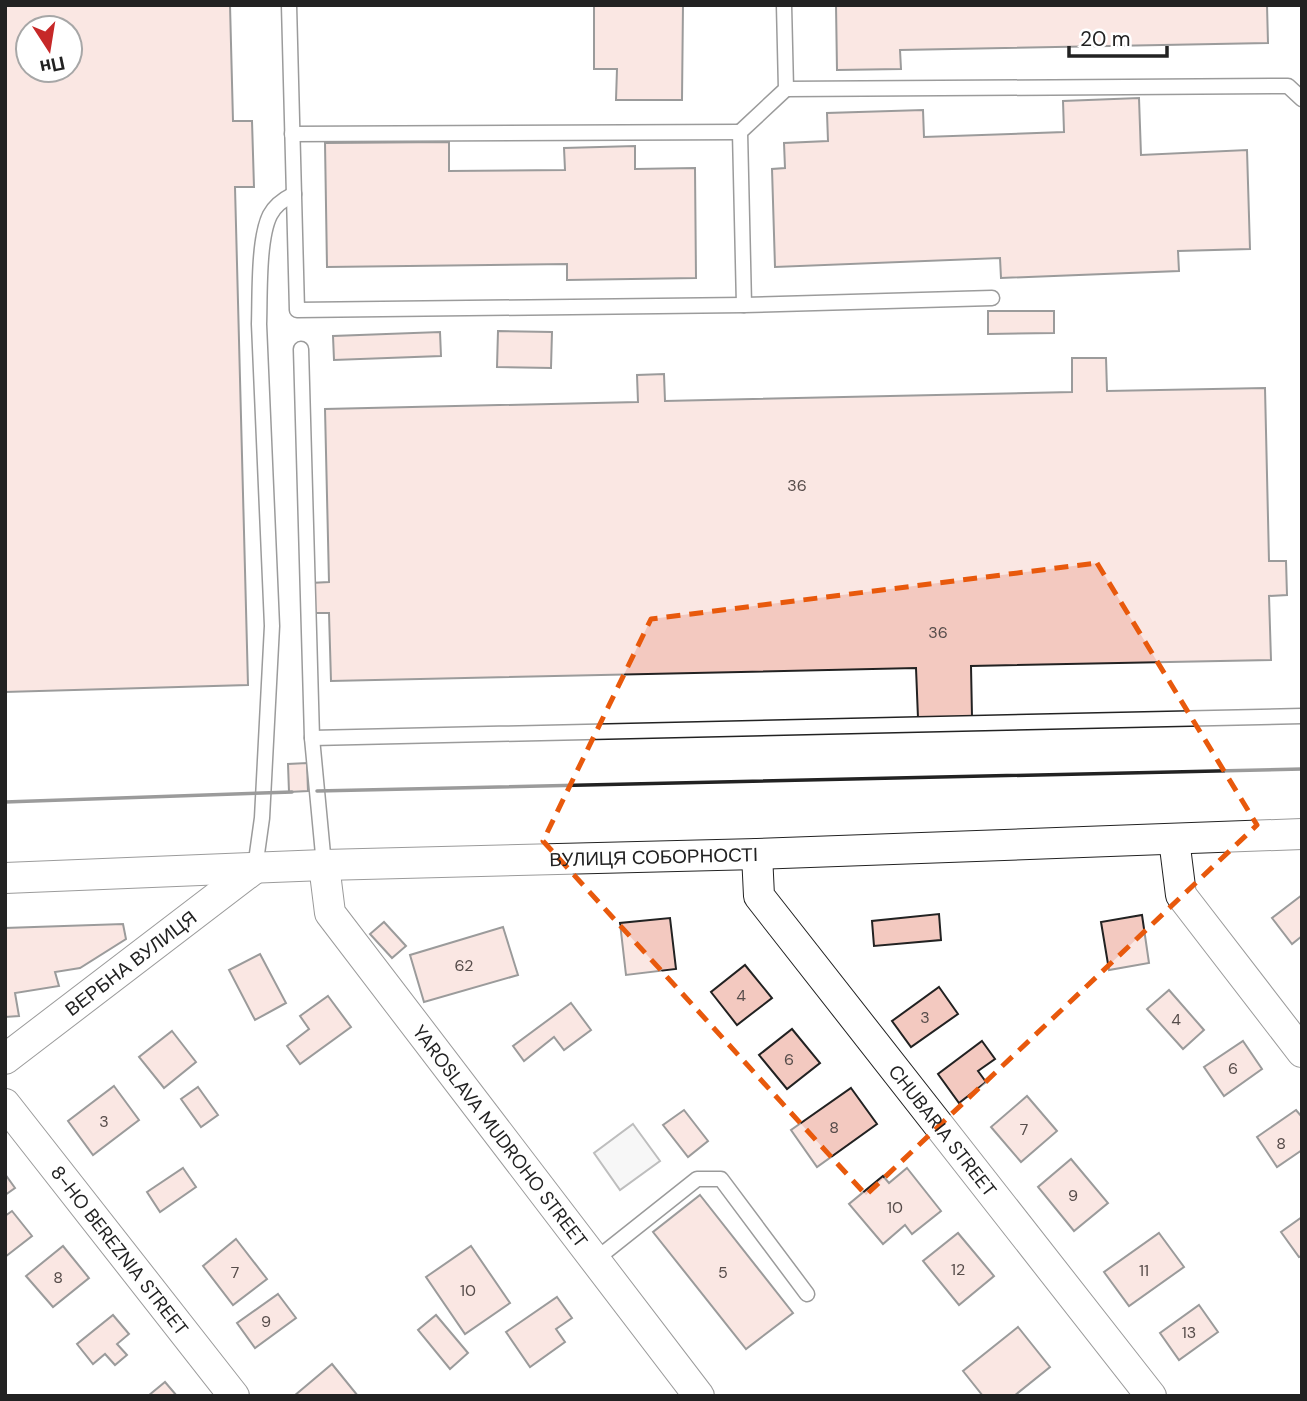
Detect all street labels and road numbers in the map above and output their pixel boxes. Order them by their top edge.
street label: ВУЛИЦЯ СОБОРНОСТІ [549,841,758,872]
street label: ВЕРБНА ВУЛИЦЯ [60,905,201,1021]
street label: YAROSLAVA MUDROHO STREET [407,1020,594,1253]
street label: CHUBARIA STREET [883,1059,1003,1202]
street label: 8-HO BEREZNIA STREET [47,1161,193,1339]

